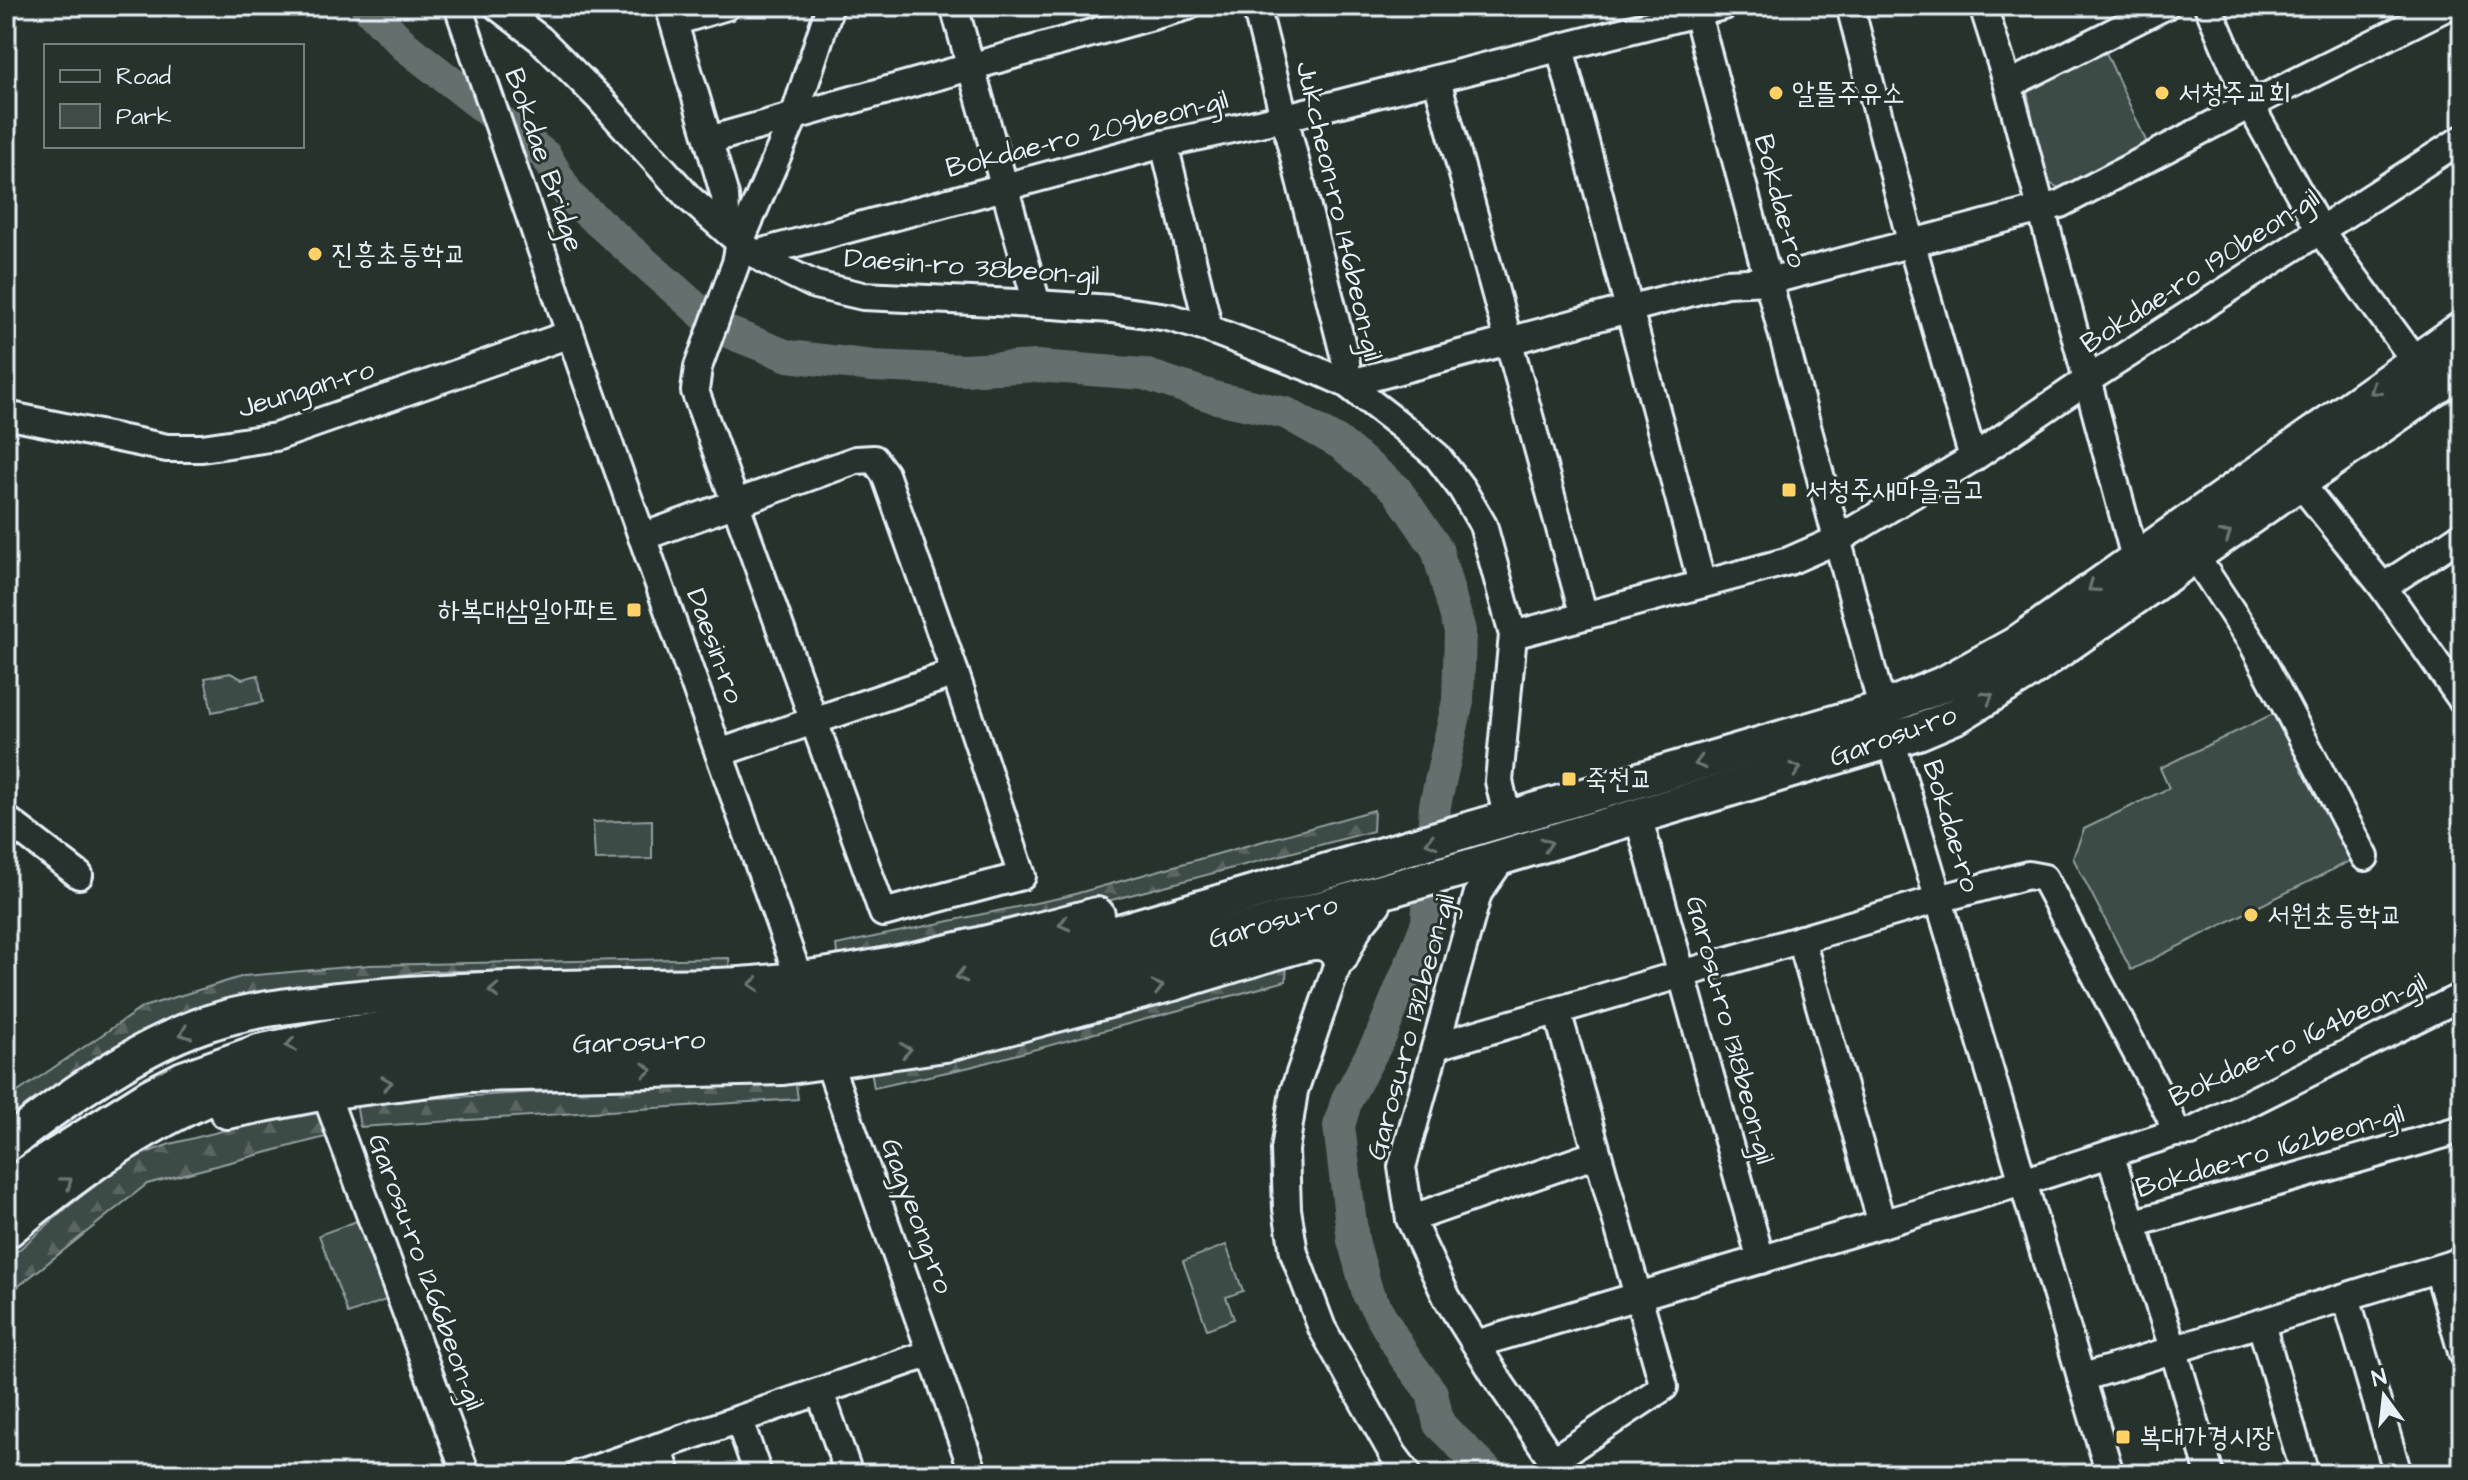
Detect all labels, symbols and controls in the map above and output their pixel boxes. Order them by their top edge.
legend [44,44,304,148]
street label: Jukcheon-ro 146beon-gil [1285,57,1392,365]
text: Road [116,60,171,94]
street label: Bokdae Bridge [493,63,594,257]
place label: 알뜰주유소 [1792,74,1905,113]
place label: 서청주교회 [2178,74,2291,113]
street label: Bokdae-ro 209beon-gil [942,80,1233,189]
marker: 알뜰주유소 [1767,84,1785,102]
marker: 서청주교회 [2153,84,2171,102]
text: Park [116,100,172,134]
street label: Bokdae-ro [1744,130,1817,272]
street label: Bokdae-ro 190beon-gil [2073,179,2327,364]
place label: 진흥초등학교 [331,235,466,274]
street label: Daesin-ro 38beon-gil [843,239,1101,296]
marker: 진흥초등학교 [306,245,324,263]
street label: Jeungan-ro [233,350,380,429]
one-way arrow [2370,380,2384,395]
place label: 서청주새마을금고 [1805,471,1985,510]
marker: 서청주새마을금고 [1780,481,1798,499]
one-way arrow [2217,530,2231,545]
one-way arrow [2088,577,2102,592]
street label: Daesin-ro [676,583,754,709]
place label: 하복대삼일아파트 [438,591,618,630]
marker: 하복대삼일아파트 [625,601,643,619]
one-way arrow [1979,691,1994,707]
street label: Garosu-ro [1824,695,1962,777]
one-way arrow [1694,754,1708,770]
street label: Bokdae-ro [1912,755,1990,897]
place label: 죽천교 [1585,760,1653,799]
one-way arrow [1788,762,1802,778]
marker: 죽천교 [1560,770,1578,788]
one-way arrow [1424,833,1438,849]
one-way arrow [1539,837,1553,853]
street label: Garosu-ro [1204,885,1343,959]
street label: Garosu-ro 1312beon-gil [1357,890,1466,1165]
street label: Garosu-ro 1318beon-gil [1674,892,1785,1169]
place label: 서원초등학교 [2267,896,2402,935]
marker: 서원초등학교 [2242,906,2260,924]
one-way arrow [1058,914,1072,931]
street label: Bokdae-ro 164beon-gil [2163,963,2434,1118]
one-way arrow [954,966,968,983]
one-way arrow [747,975,760,992]
one-way arrow [1150,979,1164,996]
one-way arrow [488,982,500,999]
street label: Garosu-ro [572,1020,706,1064]
one-way arrow [178,1023,192,1040]
one-way arrow [285,1036,299,1053]
one-way arrow [899,1042,912,1059]
one-way arrow [641,1062,654,1079]
one-way arrow [381,1075,394,1092]
street label: Bokdae-ro 162beon-gil [2131,1094,2409,1209]
street label: Garosu-ro 1266beon-gil [357,1128,494,1416]
street label: Gagyeong-ro [869,1133,963,1300]
one-way arrow [58,1177,73,1191]
north arrow [2344,1356,2424,1436]
text: N [2369,1361,2390,1395]
place label: 복대가경시장 [2139,1418,2275,1457]
marker: 복대가경시장 [2114,1428,2132,1446]

